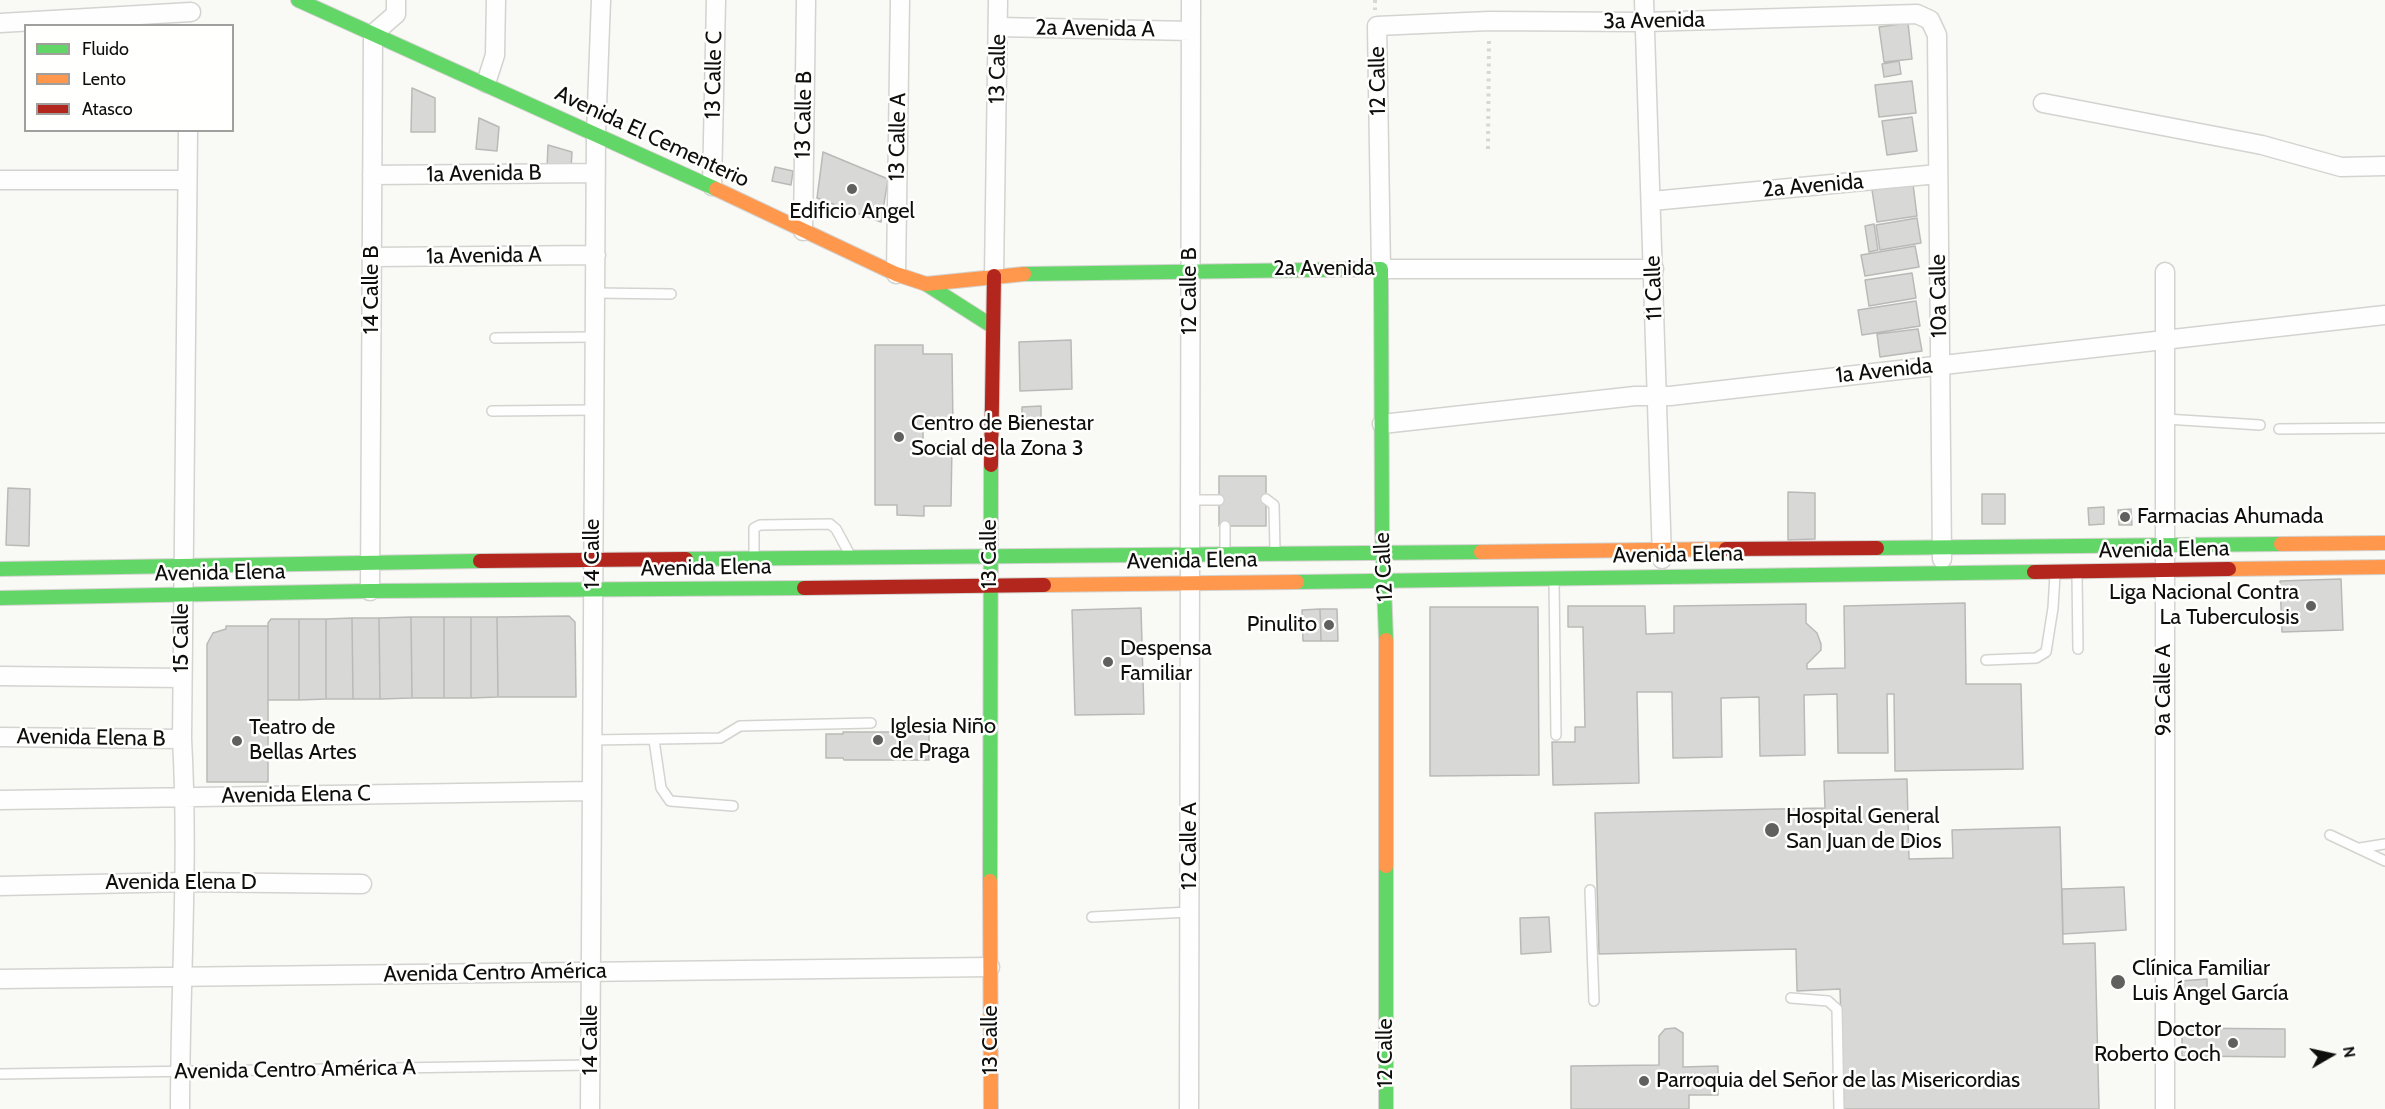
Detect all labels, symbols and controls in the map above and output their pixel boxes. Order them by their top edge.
street label: 3a Avenida [1603,7,1705,35]
street label: 2a Avenida A [1035,15,1155,43]
legend [24,24,234,132]
street label: 13 Calle C [700,31,728,119]
street label: 13 Calle [984,34,1012,104]
text: Fluido [82,38,129,60]
street label: 12 Calle [1364,46,1392,116]
text: Lento [82,68,126,90]
street label: 13 Calle B [790,71,818,159]
street label: Avenida El Cementerio [551,80,753,194]
street label: 13 Calle A [884,93,912,181]
text: Atasco [82,98,133,120]
street label: 1a Avenida B [426,160,542,188]
street label: 2a Avenida [1761,168,1865,204]
marker: Edificio Angel [845,182,859,196]
place label: Edificio Angel [789,199,915,225]
street label: 1a Avenida A [426,242,542,270]
street label: 14 Calle B [359,246,385,334]
street label: 12 Calle B [1177,247,1203,335]
street label: 10a Calle [1925,254,1953,338]
street label: 11 Calle [1640,255,1668,321]
street label: 2a Avenida [1273,256,1375,282]
street label: 1a Avenida [1834,353,1934,389]
place label: Centro de Bienestar Social de la Zona 3 [911,411,1094,463]
marker: Centro de Bienestar Social de la Zona 3 [892,430,906,444]
place label: Farmacias Ahumada [2137,504,2324,530]
marker: Farmacias Ahumada [2118,510,2132,524]
street label: 14 Calle [580,519,606,589]
street label: 13 Calle [977,519,1003,589]
street label: 12 Calle [1369,532,1399,602]
street label: Avenida Elena [2098,536,2230,564]
street label: Avenida Elena [1612,541,1744,569]
street label: Avenida Elena [1126,547,1258,575]
street label: Avenida Elena [640,554,772,582]
street label: Avenida Elena [154,559,286,587]
place label: Liga Nacional Contra La Tuberculosis [2109,580,2299,632]
marker: Liga Nacional Contra La Tuberculosis [2304,599,2318,613]
street label: 15 Calle [169,603,195,673]
place label: Pinulito [1247,612,1317,638]
marker: Pinulito [1322,618,1336,632]
place label: Despensa Familiar [1120,636,1212,688]
street label: 9a Calle A [2151,644,2177,736]
marker: Despensa Familiar [1101,655,1115,669]
place label: Iglesia Niño de Praga [890,714,996,766]
place label: Teatro de Bellas Artes [249,715,357,766]
street label: Avenida Elena B [16,724,166,752]
marker: Iglesia Niño de Praga [871,733,885,747]
marker: Teatro de Bellas Artes [230,734,244,748]
street label: Avenida Elena C [221,780,371,810]
street label: 12 Calle A [1177,802,1203,890]
place label: Hospital General San Juan de Dios [1786,804,1941,855]
marker: Hospital General San Juan de Dios [1763,821,1781,839]
street label: Avenida Elena D [105,870,257,896]
place label: Clínica Familiar Luis Ángel García [2132,956,2289,1008]
street label: Avenida Centro América [383,958,607,988]
marker: Clínica Familiar Luis Ángel García [2109,973,2127,991]
street label: 14 Calle [578,1005,604,1075]
street label: 13 Calle [978,1005,1004,1075]
place label: Doctor Roberto Coch [2094,1017,2221,1068]
street label: 12 Calle [1373,1018,1399,1088]
north arrow [2301,1025,2361,1085]
marker: Doctor Roberto Coch [2226,1036,2240,1050]
text: N [2339,1045,2360,1059]
street label: Avenida Centro América A [174,1055,416,1085]
place label: Parroquia del Señor de las Misericordias [1656,1068,2020,1094]
marker: Parroquia del Señor de las Misericordias [1637,1074,1651,1088]

